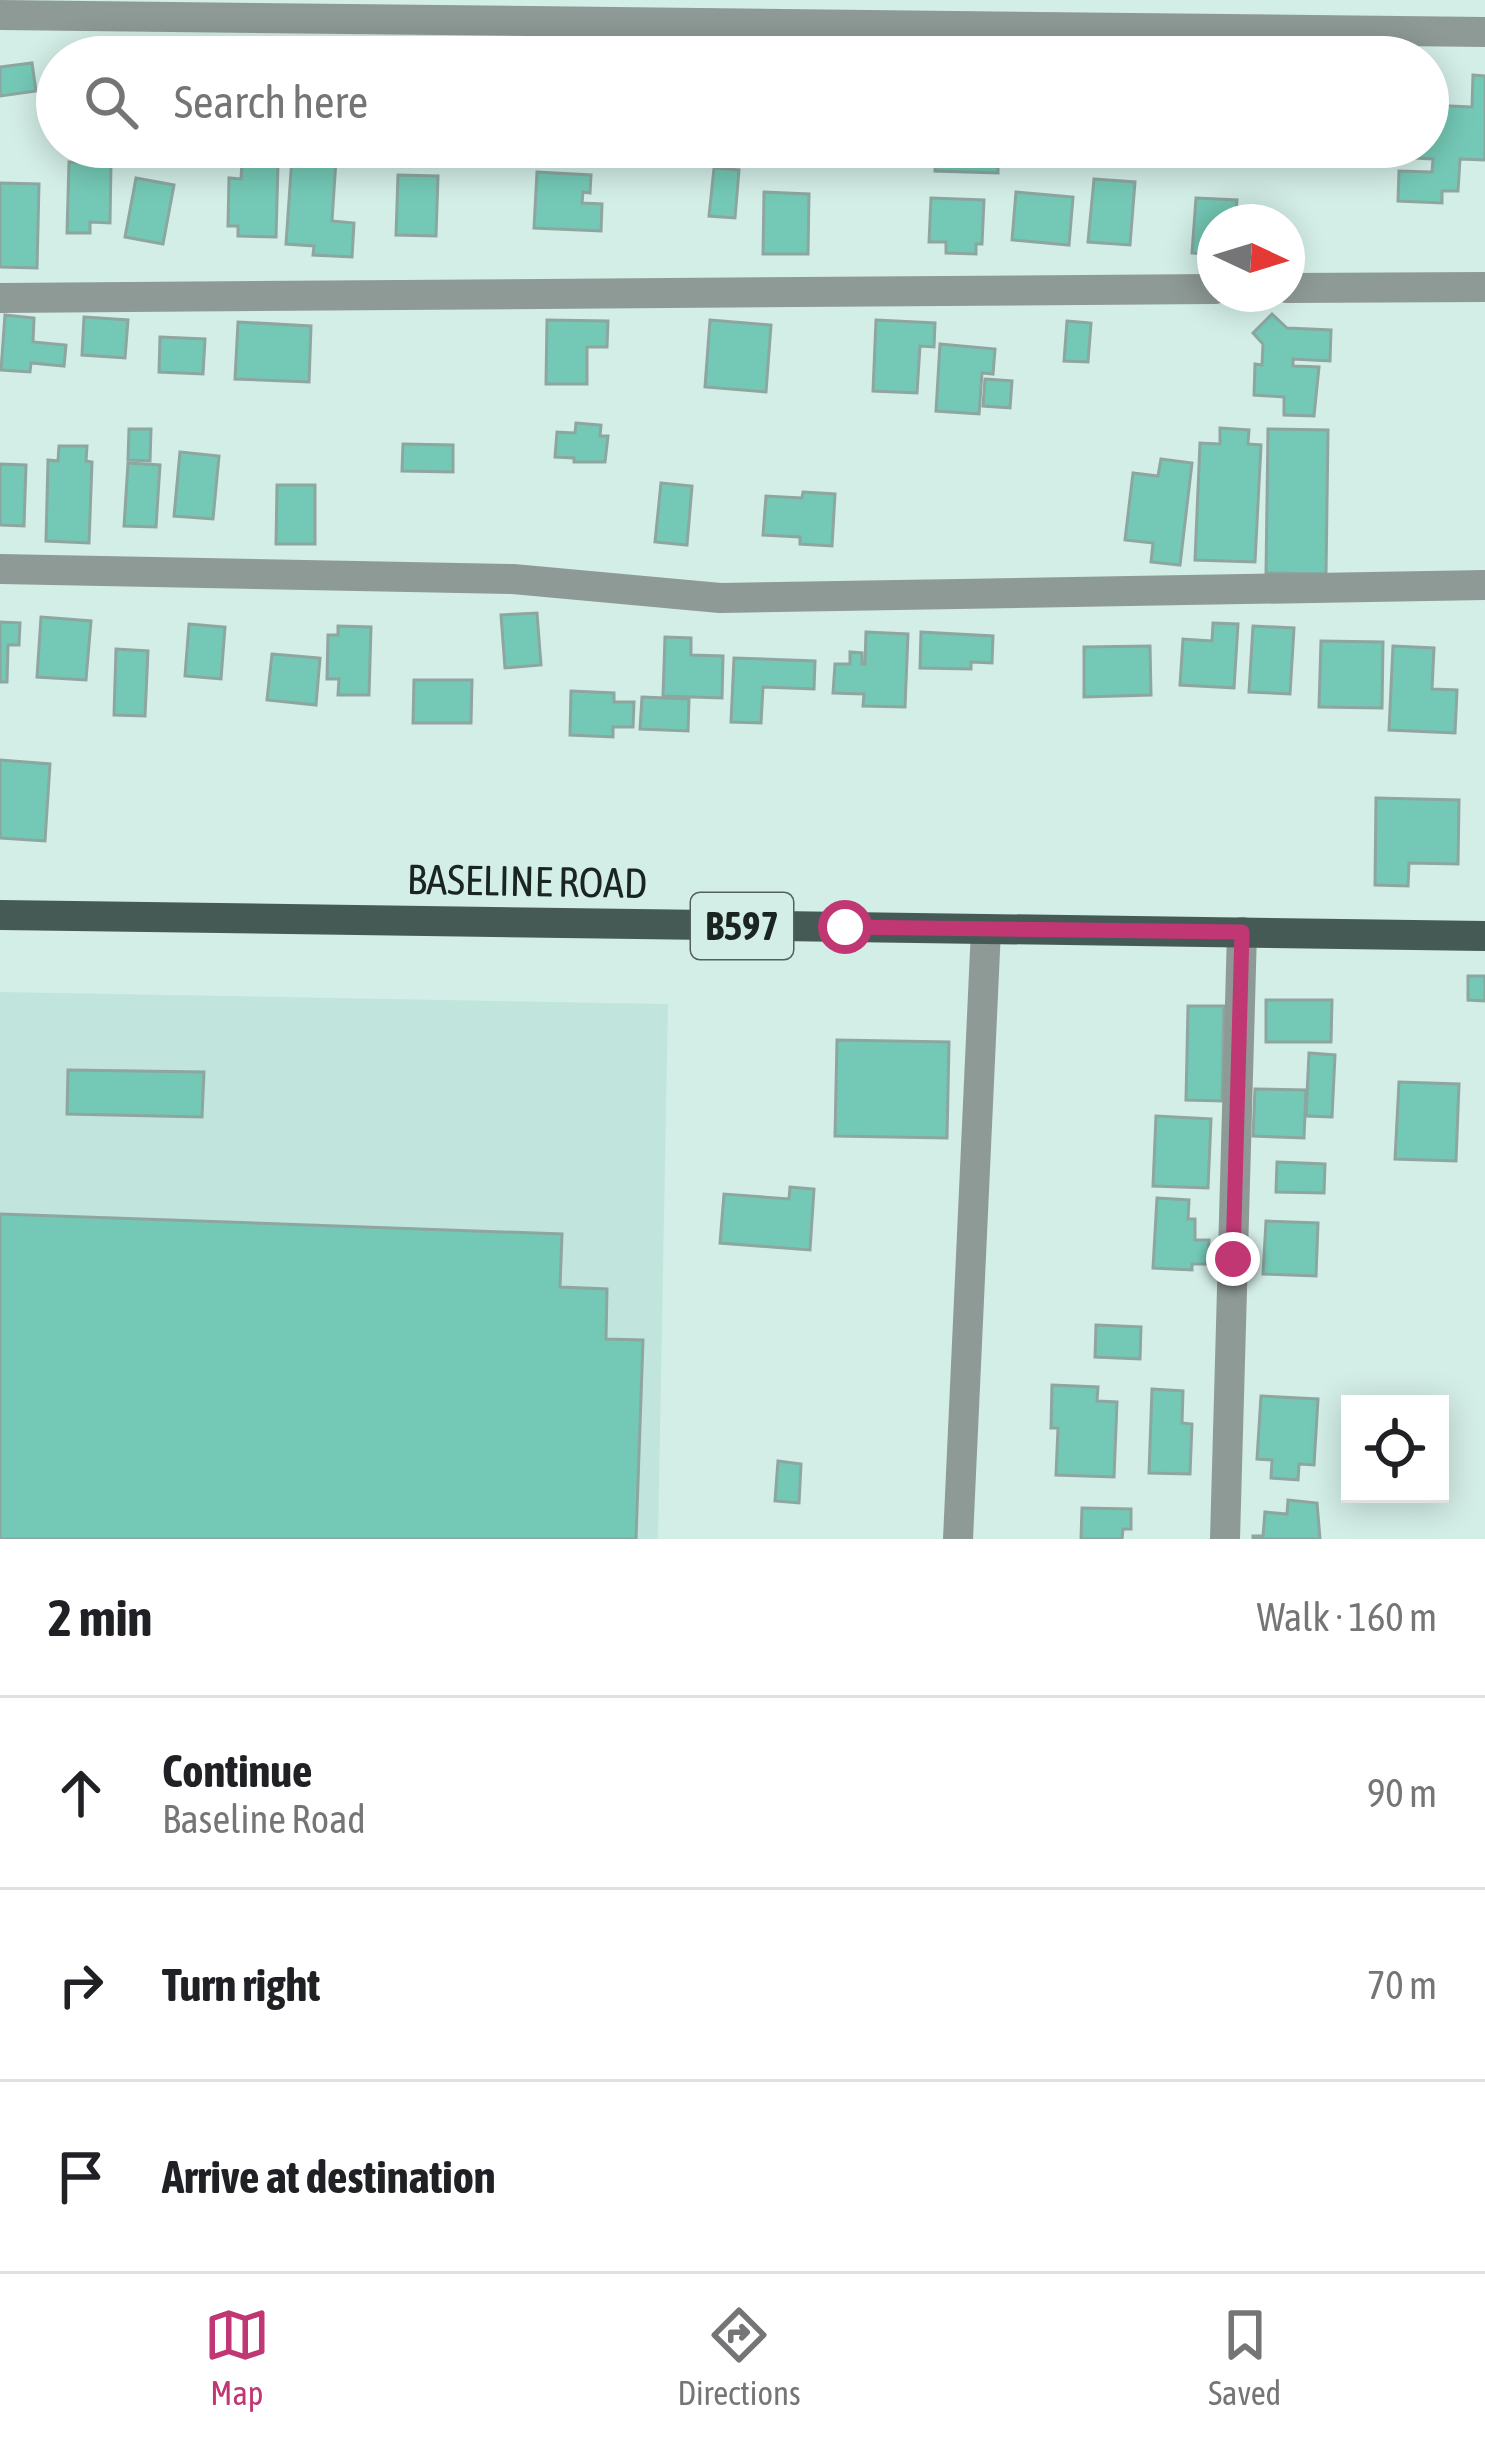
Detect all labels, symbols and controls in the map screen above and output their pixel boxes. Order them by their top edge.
search box [36,36,1449,168]
icon: search [78,69,144,135]
text: Search here [174,76,368,128]
north arrow [1197,204,1305,312]
street label: BASELINE ROAD [406,855,648,907]
road number: B597 [691,893,793,959]
route start [818,900,872,954]
route end [1206,1232,1260,1286]
map controls [1341,1395,1449,1503]
button: locate [1341,1395,1449,1503]
text: 2 min [48,1588,152,1647]
text: Walk · 160 m [1257,1595,1437,1639]
text: Continue [162,1745,313,1797]
icon: ahead [48,1760,114,1826]
text: 90 m [1367,1771,1437,1815]
text: Baseline Road [162,1797,366,1841]
icon: right [48,1952,114,2018]
text: Turn right [162,1959,320,2011]
text: 70 m [1367,1963,1437,2007]
icon: arrive [48,2144,114,2210]
text: Arrive at destination [162,2151,496,2203]
tab: Map [204,2302,270,2412]
tab: Directions [677,2302,801,2412]
tab: Saved [1208,2302,1281,2412]

